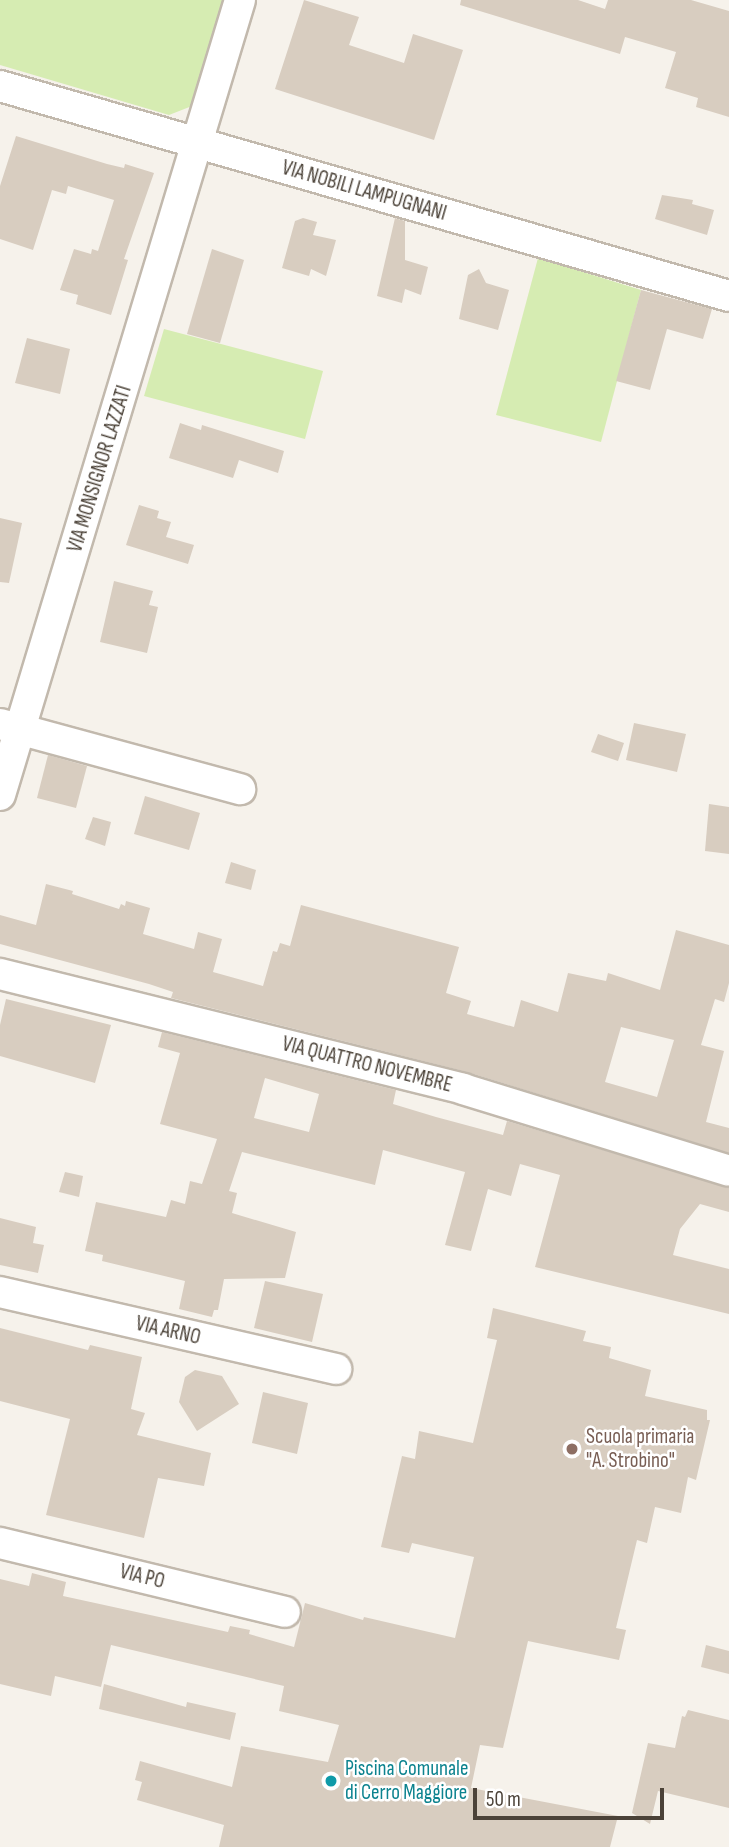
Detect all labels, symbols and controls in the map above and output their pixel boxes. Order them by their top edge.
street label: VIA NOBILI LAMPUGNANI [279,155,449,227]
street label: VIA MONSIGNOR LAZZATI [63,383,137,555]
street label: VIA QUATTRO NOVEMBRE [279,1032,455,1098]
street label: VIA ARNO [133,1311,203,1351]
place label: Scuola primaria "A. Strobino" [586,1424,694,1474]
marker: Scuola primaria "A. Strobino" [564,1441,580,1457]
street label: VIA PO [117,1559,167,1595]
place label: Piscina Comunale di Cerro Maggiore [345,1756,468,1806]
marker: Piscina Comunale di Cerro Maggiore [323,1773,339,1789]
scale bar [477,1773,668,1817]
text: 50 m [486,1787,521,1812]

